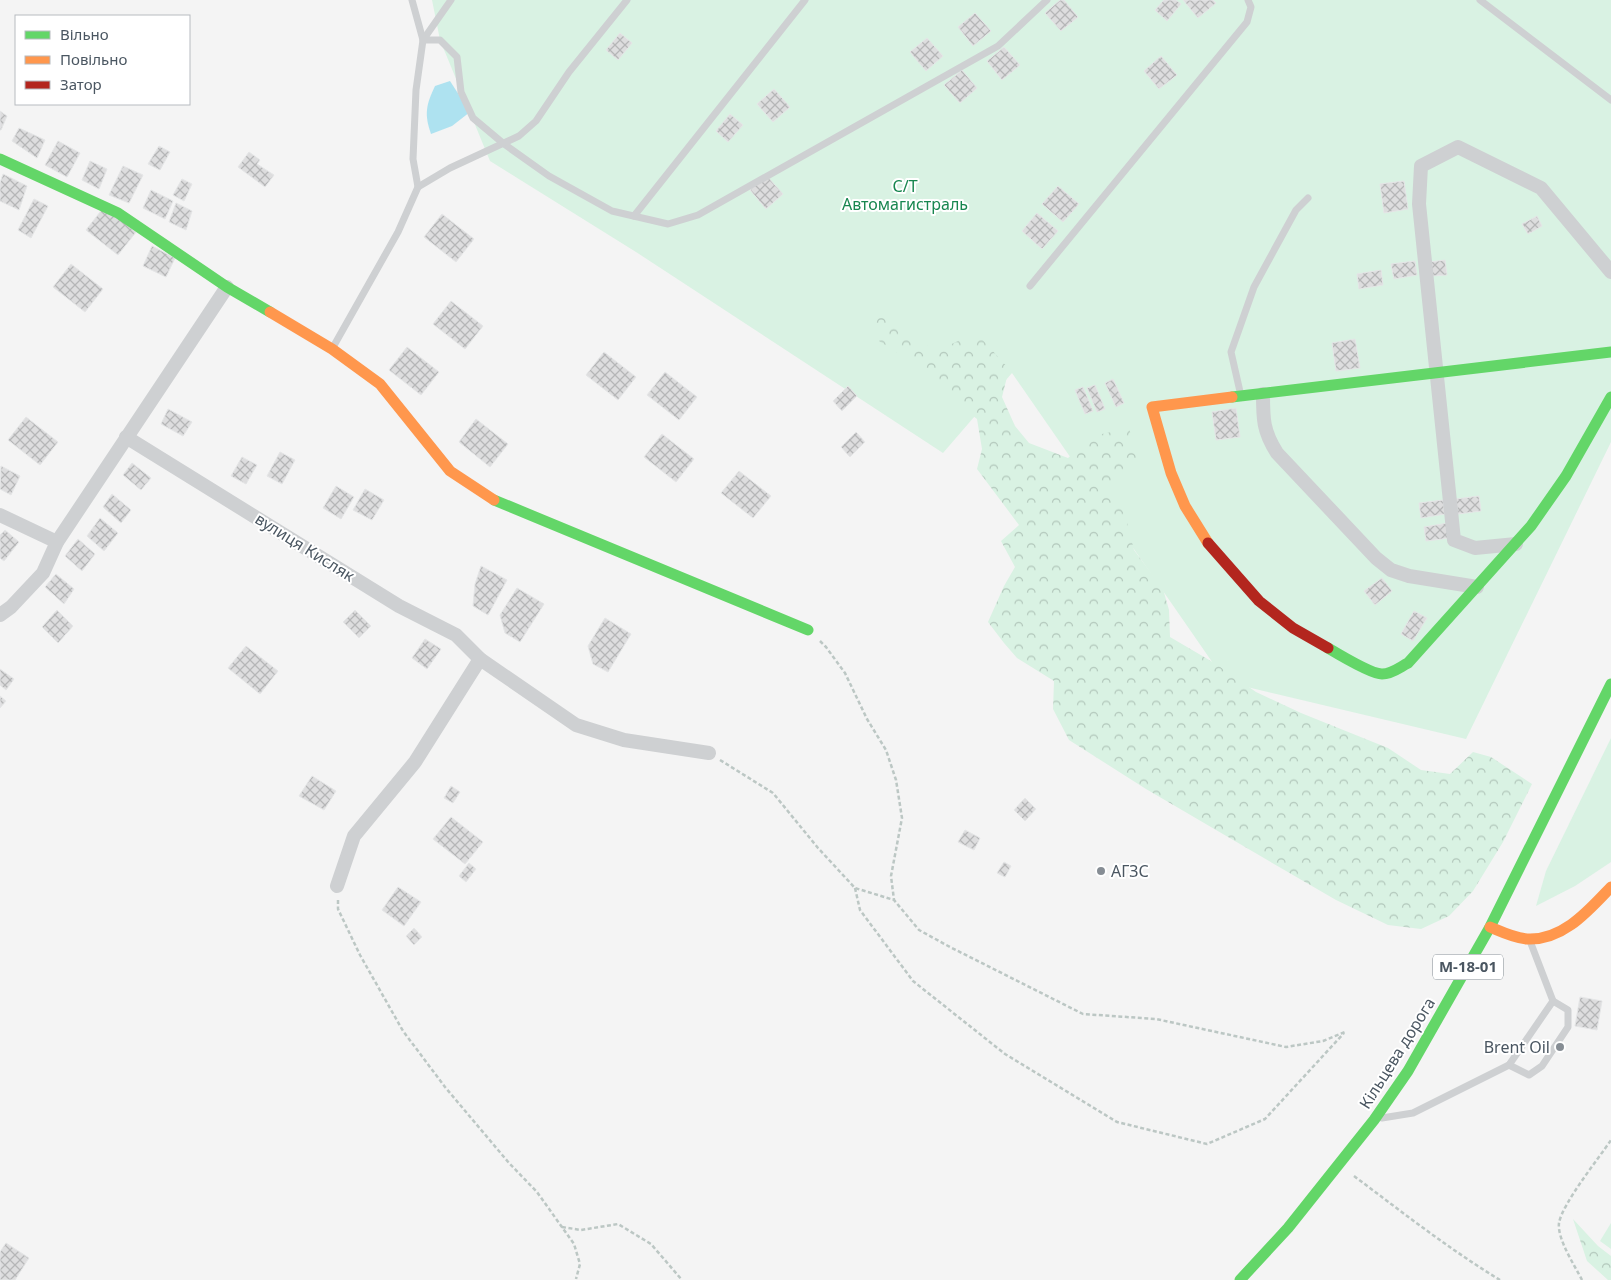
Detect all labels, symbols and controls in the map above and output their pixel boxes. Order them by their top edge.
legend [15,15,190,105]
text: Вільно [60,24,109,44]
text: Повільно [60,49,127,69]
text: Затор [60,74,102,94]
park label: С/Т Автомагистраль [842,175,968,215]
street label: вулиця Кисляк [251,508,359,587]
place label: АГЗС [1111,860,1149,882]
marker: АГЗС [1095,865,1107,877]
road number: М-18-01 [1433,954,1503,980]
street label: Кільцева дорога [1354,993,1440,1113]
place label: Brent Oil [1484,1036,1550,1058]
marker: Brent Oil [1554,1041,1566,1053]

